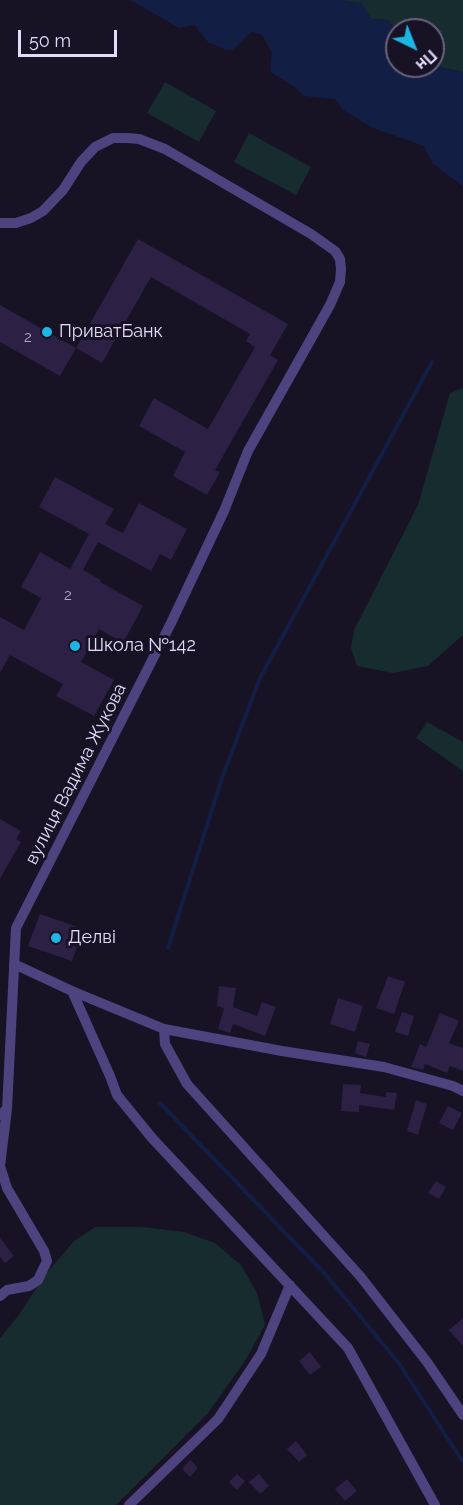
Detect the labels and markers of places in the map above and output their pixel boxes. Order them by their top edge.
place label: ПриватБанк [59,321,163,343]
marker: ПриватБанк [40,325,54,339]
place label: Школа №142 [87,635,196,657]
marker: Школа №142 [68,639,82,653]
place label: Делві [68,927,116,949]
marker: Делві [49,931,63,945]

